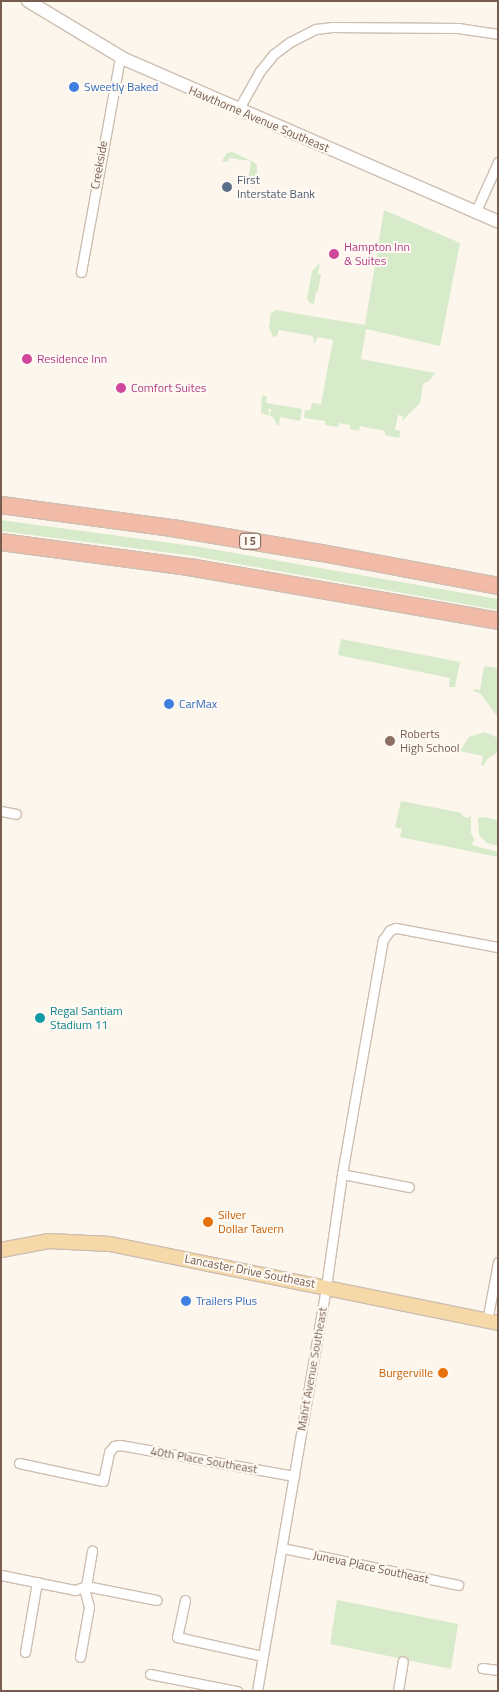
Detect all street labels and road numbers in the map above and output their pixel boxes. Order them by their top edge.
street label: Hawthorne Avenue Southeast [186,83,332,155]
street label: Creekside [88,140,110,190]
road number: I 5 [239,532,261,550]
street label: Lancaster Drive Southeast [183,1251,317,1291]
street label: Mahrt Avenue Southeast [294,1306,330,1432]
street label: 40th Place Southeast [149,1444,259,1476]
street label: Juneva Place Southeast [312,1548,430,1586]

